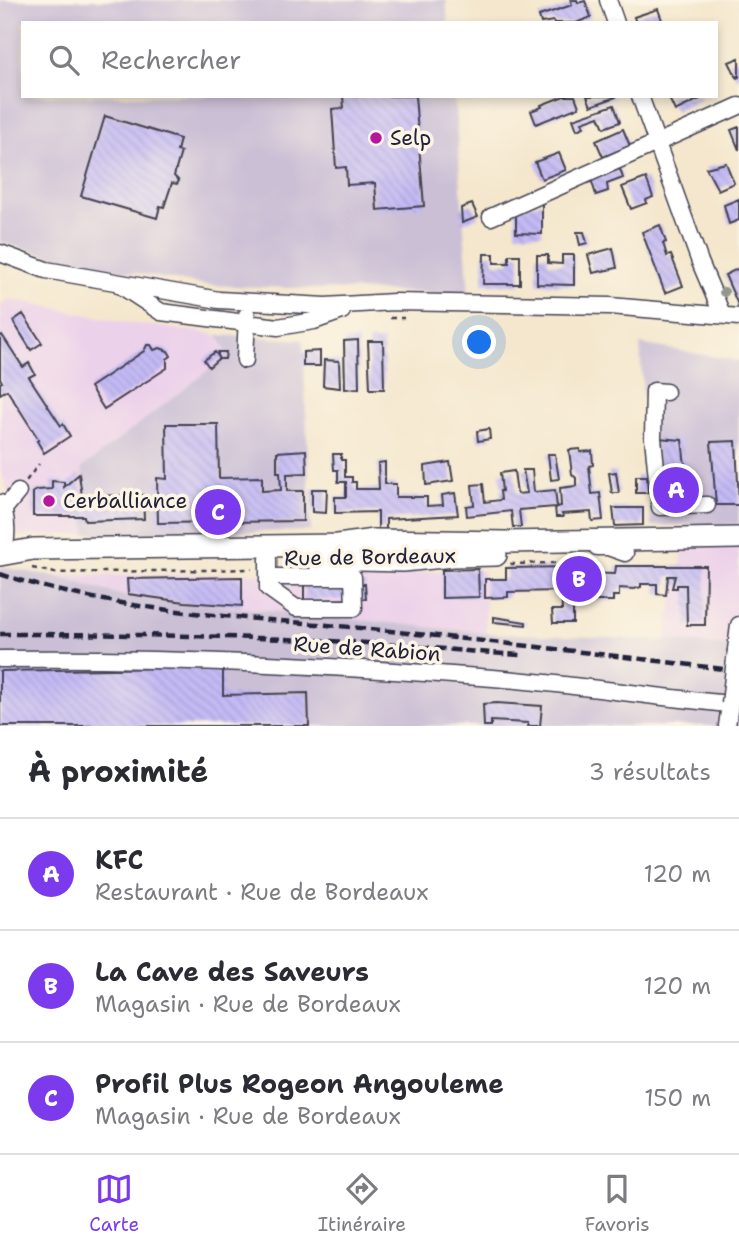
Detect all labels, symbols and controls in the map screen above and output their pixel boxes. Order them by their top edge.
search box [21,21,718,98]
icon: search [45,41,83,79]
text: Rechercher [101,42,241,77]
place label: Selp [390,124,431,152]
marker: Selp [368,130,384,146]
your location [462,325,496,359]
pin: A [653,464,699,516]
pin: C [195,486,241,538]
place label: Cerballiance [63,487,187,515]
marker: Cerballiance [41,493,57,509]
street label: Rue de Bordeaux [284,542,456,572]
pin: B [556,553,602,605]
street label: Rue de Rabion [292,630,442,668]
text: À proximité [28,751,208,792]
text: 3 résultats [589,757,711,787]
text: KFC [95,842,144,877]
text: A [42,859,60,889]
text: 120 m [643,859,711,889]
text: Restaurant · Rue de Bordeaux [95,877,428,907]
text: La Cave des Saveurs [95,954,369,989]
text: B [44,971,58,1001]
text: 120 m [643,971,711,1001]
text: Magasin · Rue de Bordeaux [95,989,401,1019]
text: Profil Plus Rogeon Angouleme [95,1066,504,1101]
text: C [44,1083,58,1113]
text: 150 m [644,1083,711,1113]
text: Magasin · Rue de Bordeaux [95,1101,401,1131]
tab: Carte [89,1170,139,1237]
tab: Itinéraire [318,1170,406,1237]
tab: Favoris [585,1170,650,1237]

